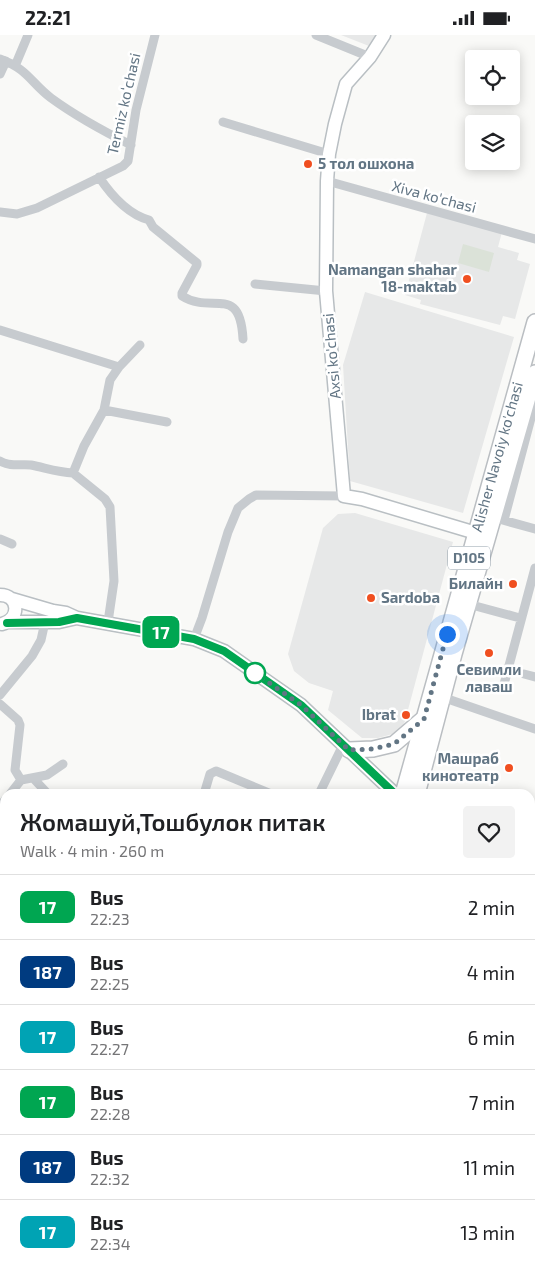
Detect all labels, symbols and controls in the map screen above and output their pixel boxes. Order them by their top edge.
text: 22:21 [25,6,71,29]
map controls [465,50,520,170]
button: locate [465,50,520,105]
street label: Termiz koʻchasi [103,51,143,156]
button: layers [465,115,520,170]
place label: 5 тол ошхона [318,154,414,172]
marker: 5 тол ошхона [302,158,314,170]
street label: Xiva ko'chasi [390,176,478,216]
place label: Namangan shahar 18-maktab [328,260,458,295]
marker: Namangan shahar 18-maktab [461,273,473,285]
street label: Axsi ko'chasi [318,312,344,400]
street label: Alisher Navoiy ko'chasi [467,380,526,534]
road number: D105 [448,547,490,569]
place label: Билайн [449,574,503,592]
marker: Билайн [507,578,519,590]
place label: Sardoba [381,588,440,606]
marker: Sardoba [365,592,377,604]
line badge: 17 [138,616,184,648]
text: 17 [152,621,170,643]
your location [435,622,460,647]
marker: Севимли лаваш [483,647,495,659]
place label: Севимли лаваш [457,660,521,695]
unlabelled marker [244,662,266,684]
place label: Ibrat [362,705,396,723]
marker: Ibrat [400,709,412,721]
place label: Машраб кинотеатр [422,749,499,784]
marker: Машраб кинотеатр [503,762,515,774]
button: heart [463,806,515,858]
text: Жомашуй,Тошбулок питак [20,807,325,836]
text: Walk · 4 min · 260 m [20,841,164,860]
text: Bus [90,886,124,909]
text: 17 [39,896,56,918]
text: 2 min [468,896,515,919]
text: 22:23 [90,909,130,928]
text: Bus [90,951,124,974]
text: 187 [33,961,62,983]
text: 4 min [467,961,515,984]
text: 22:25 [90,974,129,993]
text: Bus [90,1016,124,1039]
text: 17 [39,1026,56,1048]
text: 6 min [467,1026,515,1049]
text: 22:27 [90,1039,129,1058]
text: Bus [90,1081,124,1104]
text: 17 [39,1091,56,1113]
text: 7 min [469,1091,515,1114]
text: 22:28 [90,1104,130,1123]
text: Bus [90,1146,124,1169]
text: 187 [33,1156,62,1178]
text: 11 min [463,1156,515,1179]
text: 22:32 [90,1169,130,1188]
text: Bus [90,1211,124,1234]
text: 17 [39,1221,56,1243]
text: 13 min [460,1221,515,1244]
text: 22:34 [90,1234,131,1253]

